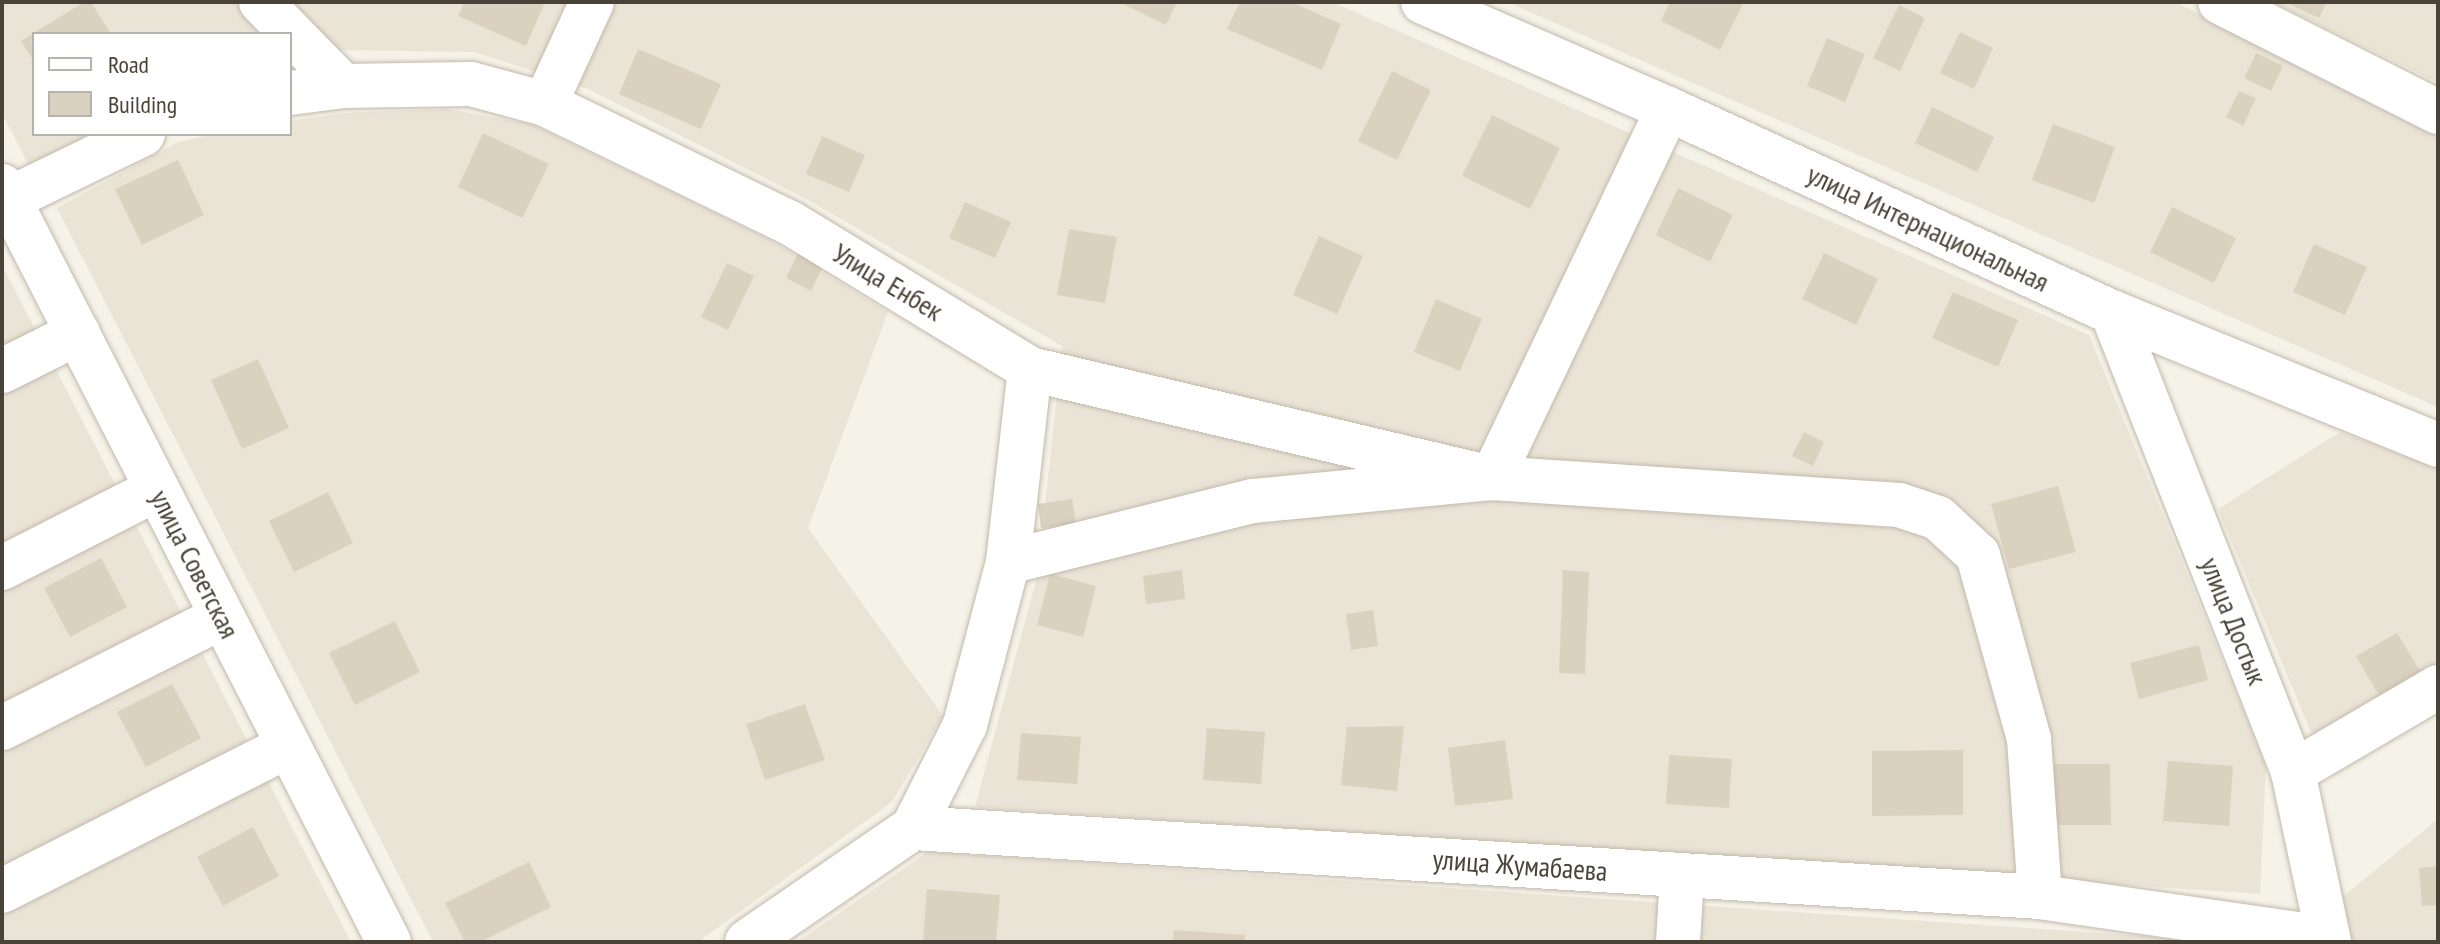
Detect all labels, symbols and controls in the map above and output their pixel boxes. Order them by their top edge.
legend [32,32,292,136]
text: Road [108,49,149,80]
text: Building [108,89,177,120]
street label: улица Интернациональная [1802,157,2054,299]
street label: Улица Енбек [827,236,949,328]
street label: улица Советская [143,484,247,644]
street label: улица Достык [2193,552,2275,690]
street label: улица Жумабаева [1431,842,1609,888]

